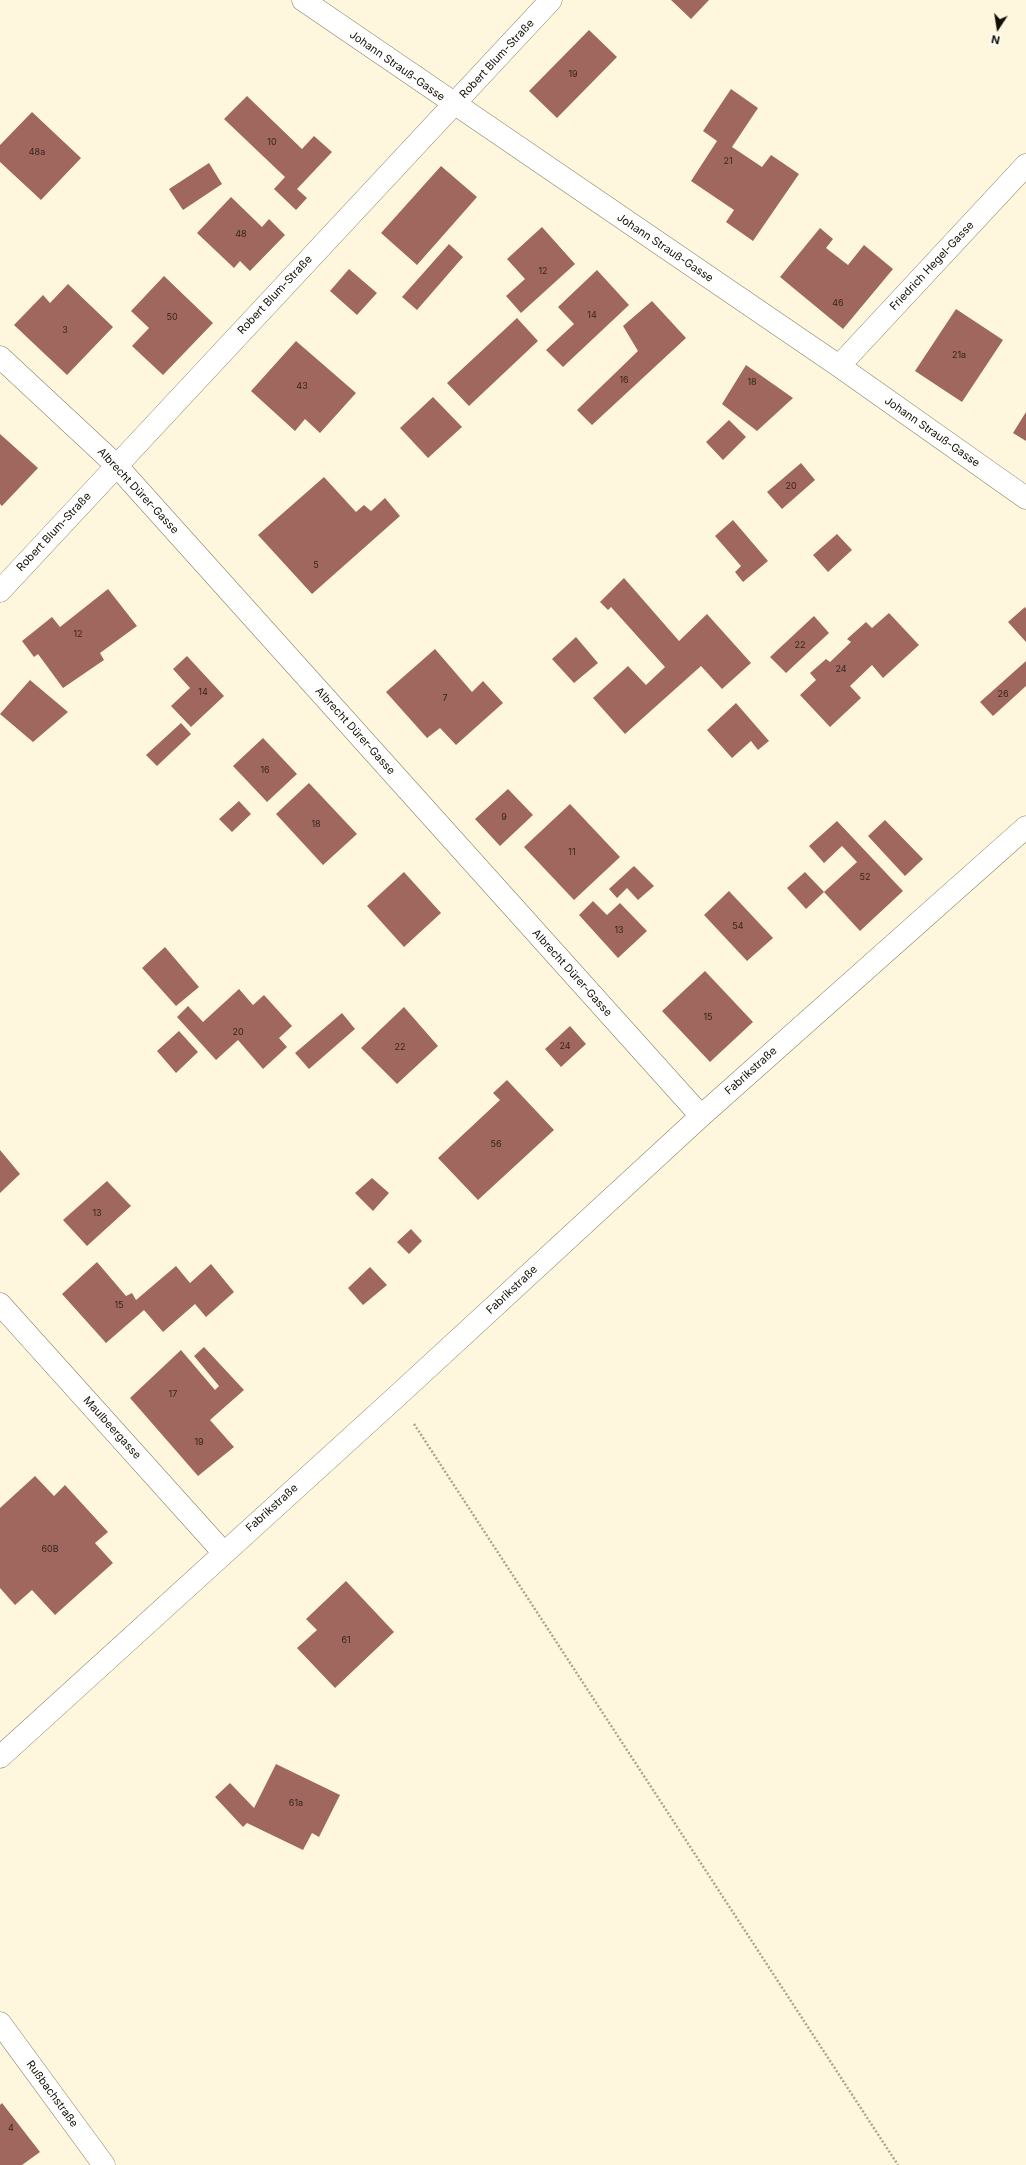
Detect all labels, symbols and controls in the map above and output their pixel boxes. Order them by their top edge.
north arrow [978,8,1018,48]
street label: Robert Blum-Straße [457,17,537,101]
street label: Johann Strauß-Gasse [347,28,447,104]
text: N [990,32,1001,47]
house number: 19 [568,69,578,79]
house number: 10 [267,137,277,147]
house number: 48a [29,147,45,157]
house number: 21 [723,156,733,166]
street label: Johann Strauß-Gasse [614,211,716,285]
street label: Friedrich Hegel-Gasse [887,219,977,313]
house number: 48 [235,229,247,239]
street label: Robert Blum-Straße [235,253,315,337]
house number: 12 [538,266,548,276]
house number: 46 [832,298,844,308]
house number: 14 [587,310,597,320]
house number: 50 [166,312,178,322]
house number: 3 [62,325,68,335]
house number: 21a [952,350,966,360]
house number: 16 [619,375,629,385]
house number: 18 [747,377,757,387]
house number: 43 [296,381,308,391]
street label: Johann Strauß-Gasse [882,394,982,470]
street label: Albrecht Dürer-Gasse [95,445,181,537]
house number: 20 [785,481,797,491]
street label: Robert Blum-Straße [14,490,94,574]
house number: 5 [313,560,319,570]
house number: 12 [73,629,83,639]
house number: 22 [795,640,805,650]
house number: 24 [835,664,847,674]
street label: Albrecht Dürer-Gasse [312,685,398,777]
house number: 14 [198,687,208,697]
house number: 26 [997,689,1009,699]
house number: 7 [442,693,448,703]
house number: 16 [260,765,270,775]
house number: 9 [501,812,507,822]
house number: 18 [311,819,321,829]
house number: 11 [568,847,576,857]
house number: 52 [860,872,870,882]
house number: 54 [732,921,744,931]
house number: 13 [614,925,624,935]
street label: Albrecht Dürer-Gasse [529,927,615,1019]
house number: 15 [703,1012,713,1022]
house number: 20 [232,1027,244,1037]
house number: 24 [559,1041,571,1051]
house number: 22 [395,1042,405,1052]
street label: Fabrikstraße [722,1044,780,1098]
house number: 56 [490,1139,502,1149]
house number: 13 [92,1208,102,1218]
street label: Fabrikstraße [484,1263,540,1317]
house number: 15 [114,1300,124,1310]
house number: 17 [169,1389,177,1399]
street label: Maulbeergasse [80,1394,144,1462]
house number: 19 [194,1437,204,1447]
street label: Fabrikstraße [243,1481,301,1535]
house number: 60B [41,1544,59,1554]
house number: 61 [341,1635,351,1645]
house number: 61a [289,1798,303,1808]
street label: Rußbachstraße [23,2058,81,2130]
house number: 4 [8,2123,14,2133]

